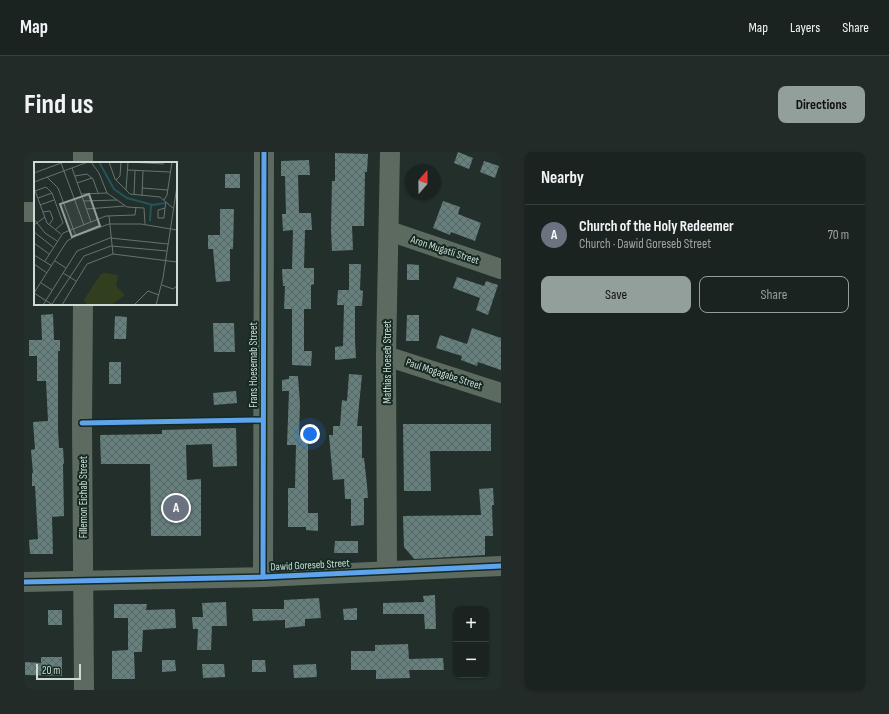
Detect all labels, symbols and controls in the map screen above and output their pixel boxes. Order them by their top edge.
text: Map [20,16,48,39]
text: Map [748,19,768,36]
text: Layers [790,19,820,36]
text: Share [842,19,869,36]
button: Directions [778,86,865,123]
text: Find us [24,88,93,121]
inset map [34,162,177,305]
north arrow [405,164,441,200]
text: Nearby [541,168,584,188]
text: Church of the Holy Redeemer [579,217,734,236]
text: A [551,227,557,243]
text: 70 m [828,227,849,243]
street label: Aron Mugatli Street [408,233,481,267]
text: Church · Dawid Goreseb Street [579,236,711,252]
button: Save [541,276,691,313]
button: Share [699,276,849,313]
street label: Mathias Hoeseb Street [381,320,394,404]
street label: Frans Hoesemab Street [247,322,260,408]
street label: Paul Mogagabe Street [404,356,484,393]
your location [300,424,320,444]
street label: Fillemon Eichab Street [77,455,90,538]
pin: A [163,493,189,523]
street label: Dawid Goreseb Street [270,556,351,574]
map controls [453,606,489,678]
button: + [453,606,489,642]
button: − [453,642,489,678]
scale bar [36,662,81,681]
text: 20 m [42,664,60,677]

